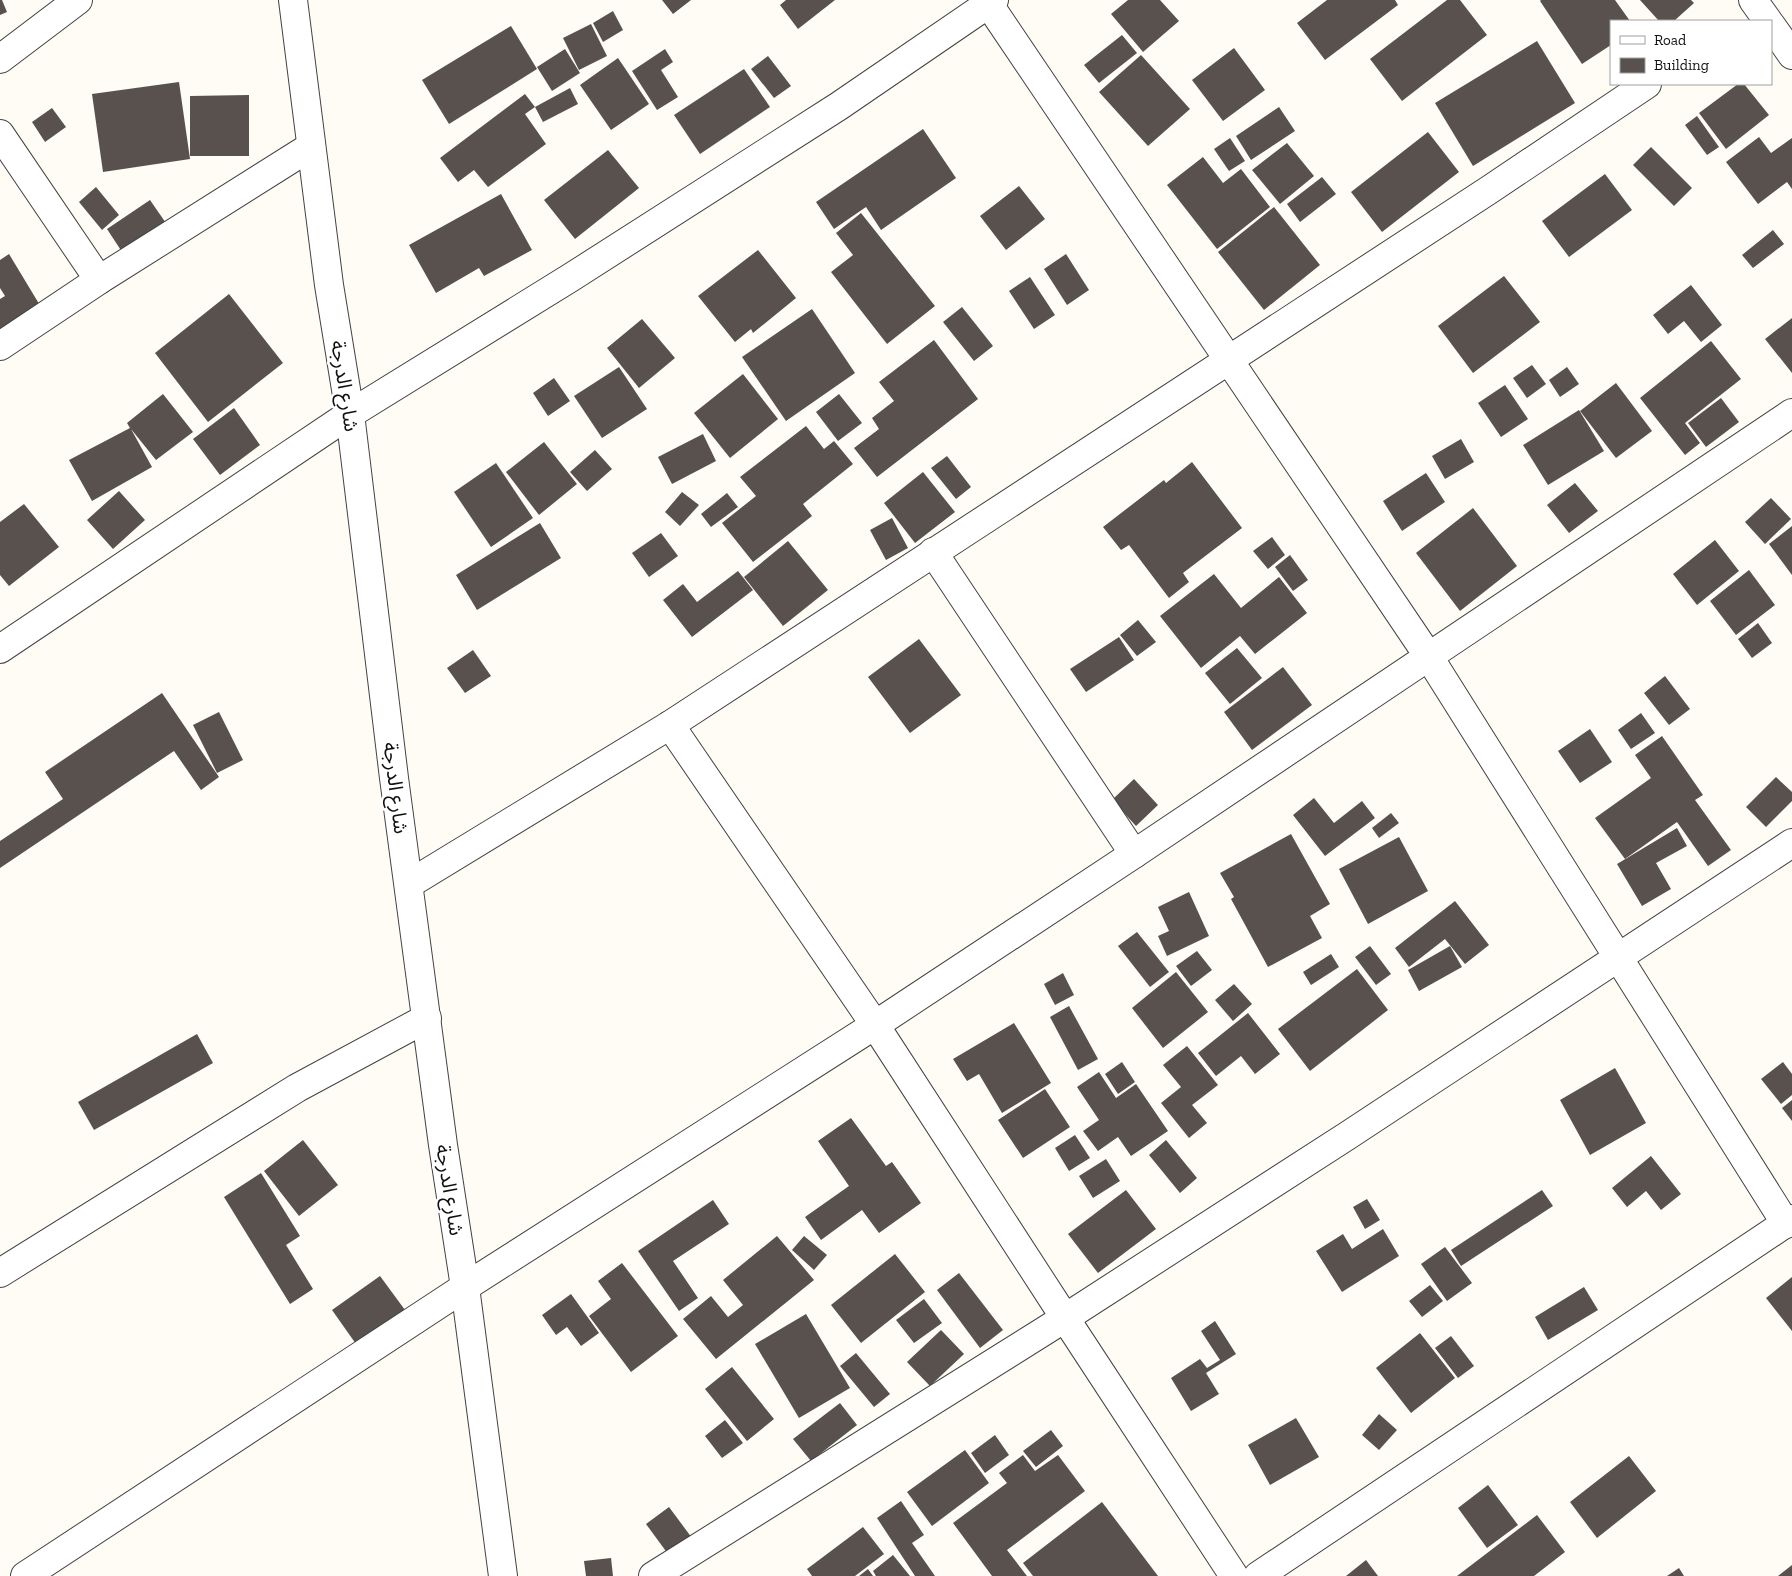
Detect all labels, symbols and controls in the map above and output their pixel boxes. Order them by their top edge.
legend [1610,20,1772,85]
text: Road [1654,31,1687,49]
text: Building [1654,56,1709,74]
street label: شارع الدرجة [323,339,364,434]
street label: شارع الدرجة [375,741,414,836]
street label: شارع الدرجة [428,1143,469,1238]

